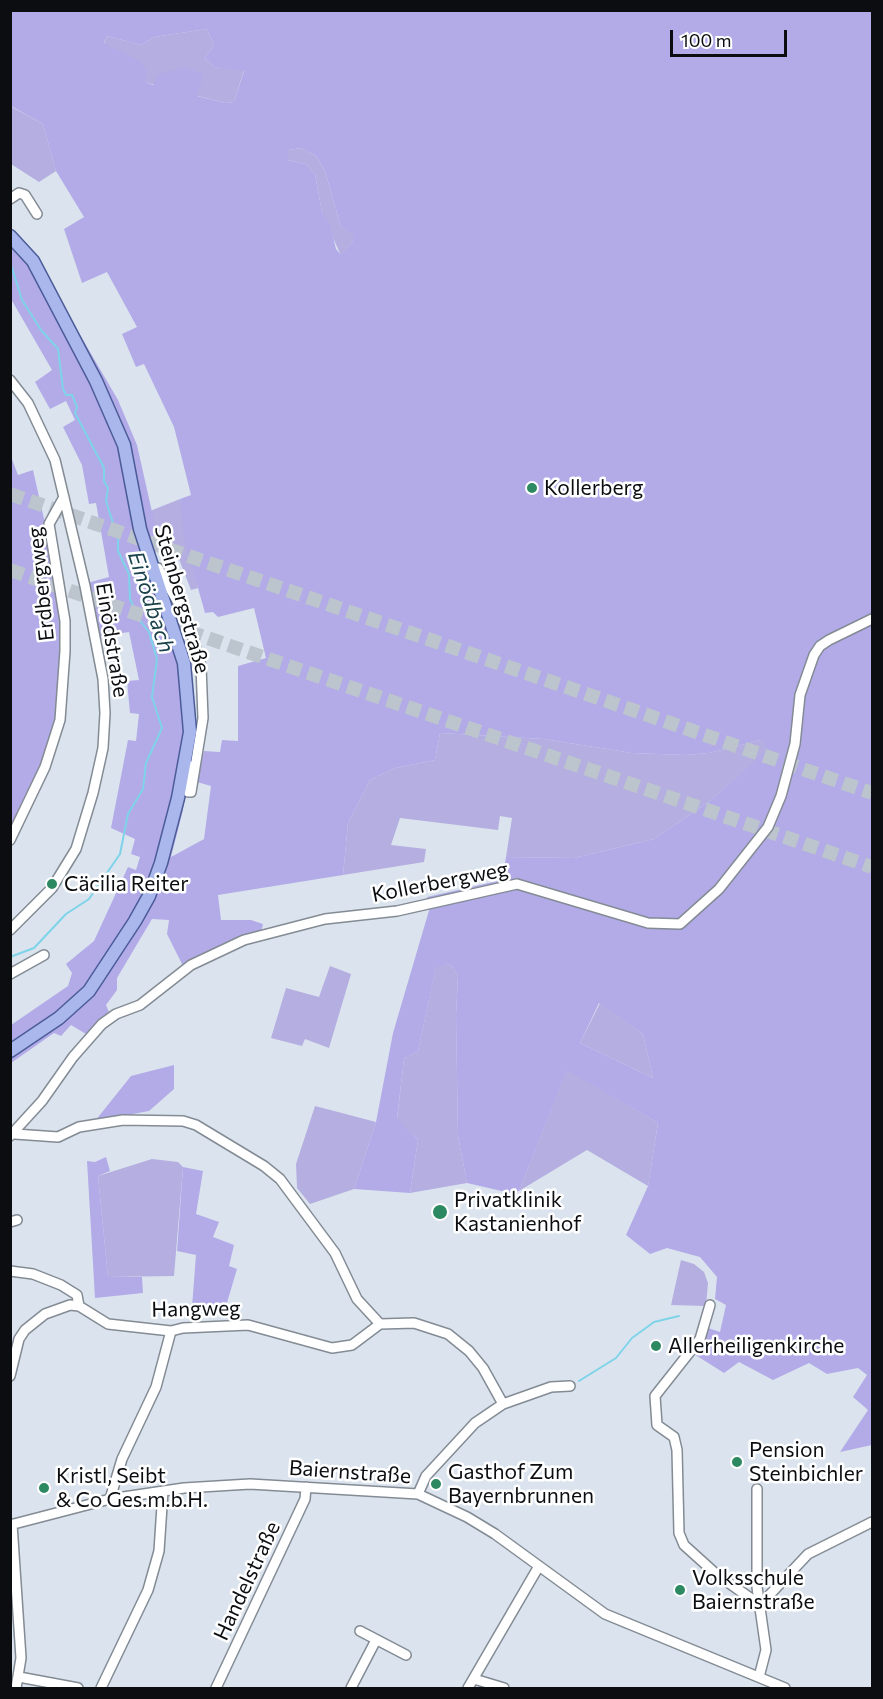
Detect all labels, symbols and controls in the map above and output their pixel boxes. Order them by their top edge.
scale bar [673,18,790,56]
text: 100 m [681,29,731,51]
place label: Kollerberg [544,475,643,501]
marker: Kollerberg [525,481,539,495]
street label: Steinbergstraße [149,522,215,676]
street label: Erdbergweg [22,526,60,642]
water label: Einödbach [122,548,180,656]
street label: Einödstraße [91,581,133,699]
street label: Kollerbergweg [370,856,510,908]
place label: Cäcilia Reiter [64,871,189,897]
marker: Cäcilia Reiter [45,877,59,891]
place label: Privatklinik Kastanienhof [454,1187,581,1237]
marker: Privatklinik Kastanienhof [431,1203,449,1221]
street label: Hangweg [151,1296,241,1322]
place label: Allerheiligenkirche [668,1333,844,1359]
marker: Allerheiligenkirche [649,1339,663,1353]
place label: Pension Steinbichler [749,1437,863,1487]
street label: Baiernstraße [288,1455,412,1489]
marker: Pension Steinbichler [730,1455,744,1469]
place label: Gasthof Zum Bayernbrunnen [448,1459,594,1509]
place label: Kristl, Seibt & Co Ges.m.b.H. [56,1463,208,1513]
marker: Gasthof Zum Bayernbrunnen [429,1477,443,1491]
marker: Kristl, Seibt & Co Ges.m.b.H. [37,1481,51,1495]
street label: Handelstraße [208,1518,286,1644]
place label: Volksschule Baiernstraße [692,1565,815,1615]
marker: Volksschule Baiernstraße [673,1583,687,1597]

